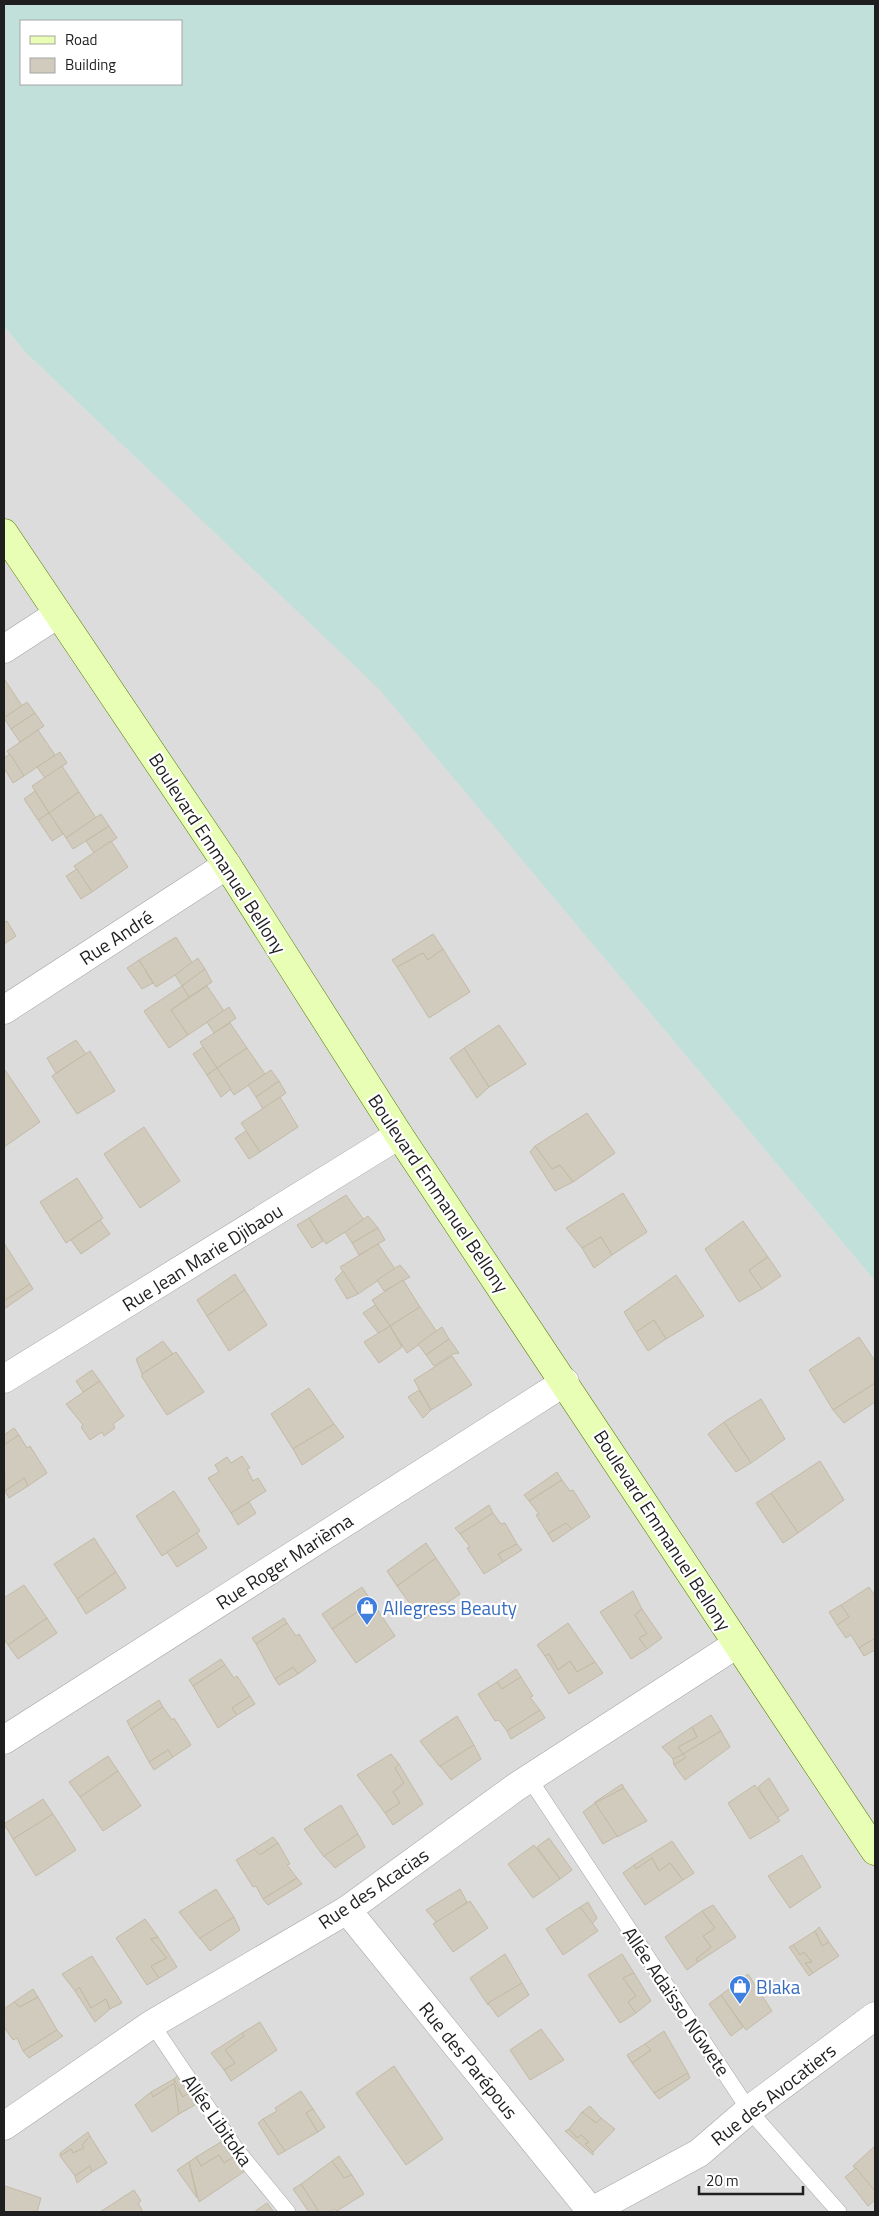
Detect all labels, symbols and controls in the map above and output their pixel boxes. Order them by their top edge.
legend [20,20,182,85]
text: Road [65,28,97,51]
text: Building [65,53,116,76]
street label: Boulevard Emmanuel Bellony [142,747,294,959]
street label: Rue André [73,902,159,972]
street label: Boulevard Emmanuel Bellony [361,1088,517,1298]
street label: Rue Jean Marie Djibaou [116,1196,288,1318]
street label: Boulevard Emmanuel Bellony [587,1424,739,1636]
street label: Rue Roger Marièma [210,1505,359,1616]
place label: Allegress Beauty [383,1593,517,1622]
shop icon: Allegress Beauty [355,1595,379,1626]
street label: Rue des Acacias [312,1840,434,1936]
street label: Allée Adaïsso NGwete [616,1920,738,2082]
place label: Blaka [756,1972,801,2001]
shop icon: Blaka [728,1974,752,2005]
street label: Rue des Parépous [412,1995,526,2125]
street label: Rue des Avocatiers [704,2036,842,2152]
street label: Allée Libitoka [176,2068,261,2172]
scale bar [699,2164,803,2196]
text: 20 m [706,2169,739,2192]

